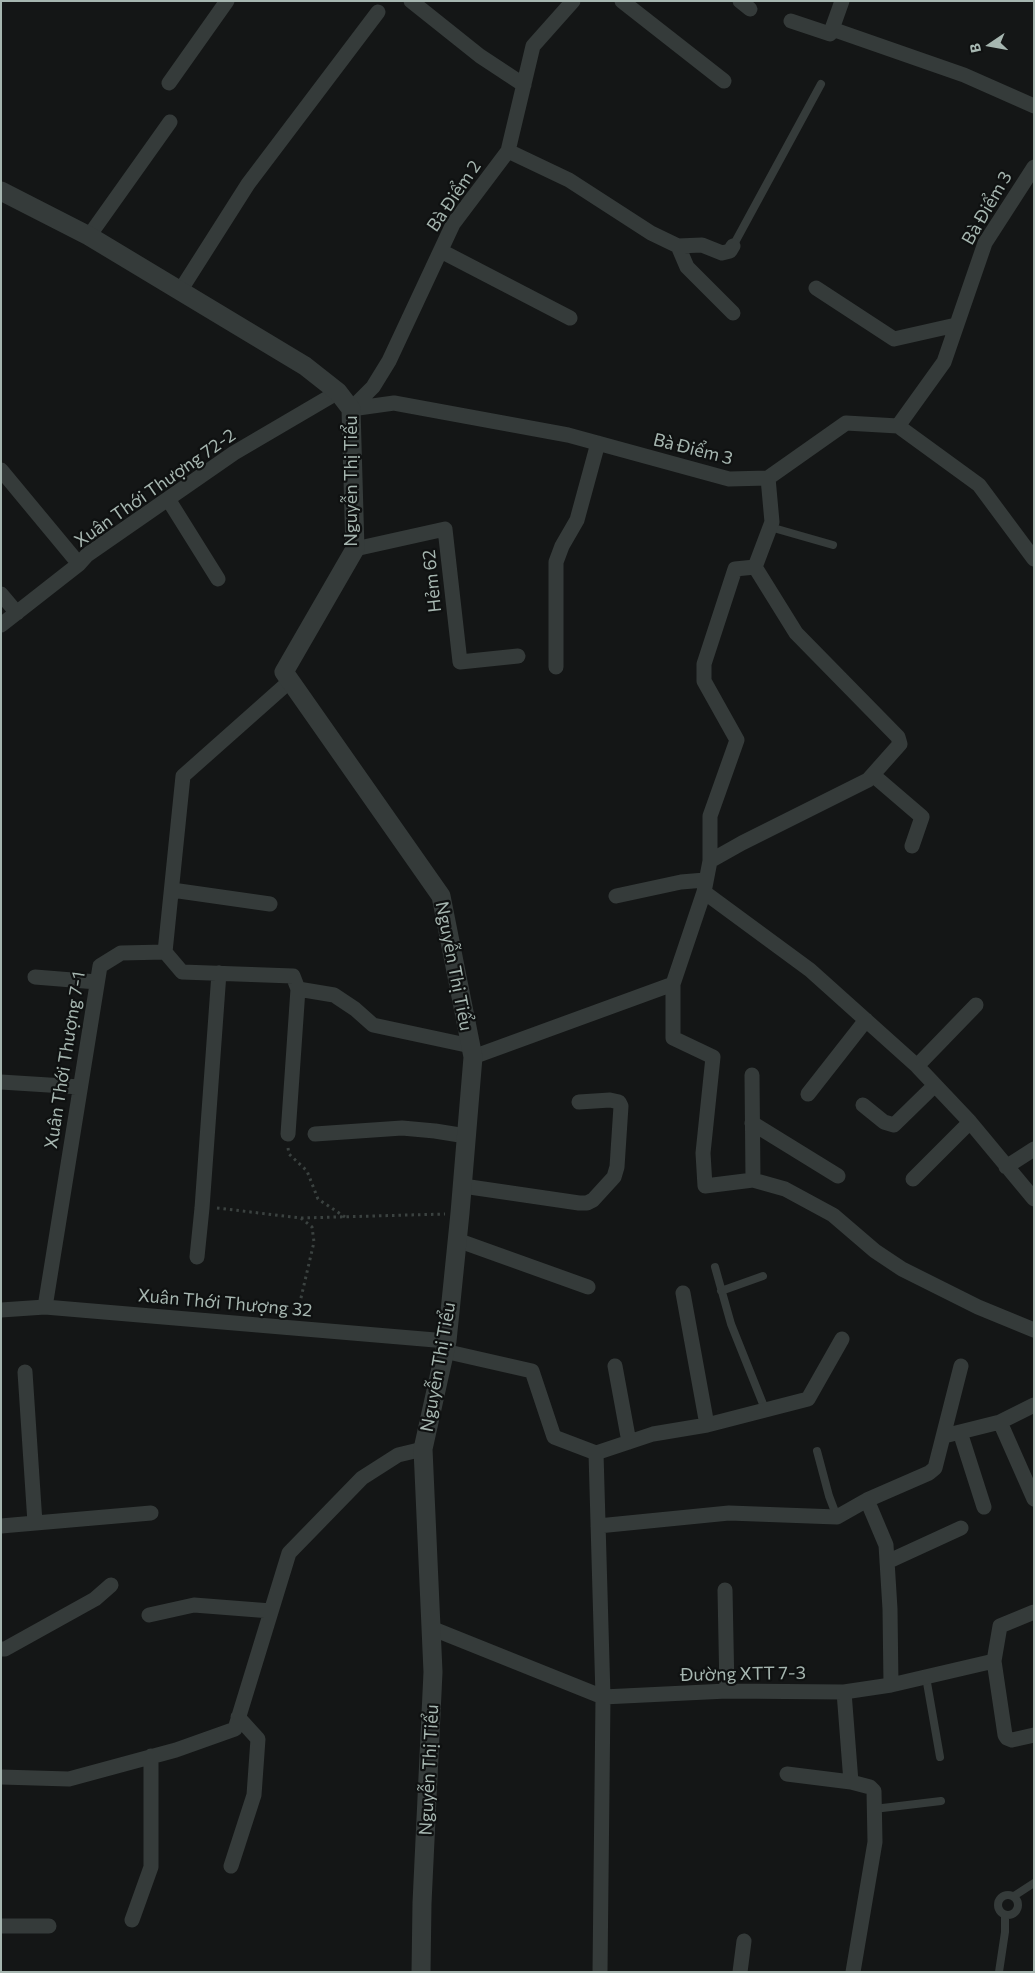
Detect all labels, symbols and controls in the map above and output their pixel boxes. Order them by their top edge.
north arrow [965,20,1015,70]
text: B [966,42,984,55]
street label: Bà Điểm 2 [422,156,486,236]
street label: Bà Điểm 3 [957,167,1017,249]
street label: Nguyễn Thị Tiểu [340,415,362,547]
street label: Xuân Thới Thượng 72-2 [70,424,240,552]
street label: Bà Điểm 3 [651,429,735,469]
street label: Hẻm 62 [418,549,446,613]
street label: Nguyễn Thị Tiểu [431,900,477,1032]
street label: Xuân Thới Thượng 7-1 [40,970,90,1150]
street label: Xuân Thới Thượng 32 [137,1285,313,1321]
street label: Nguyễn Thị Tiểu [416,1300,460,1434]
street label: Đường XTT 7-3 [680,1662,806,1686]
street label: Nguyễn Thị Tiểu [415,1704,443,1836]

